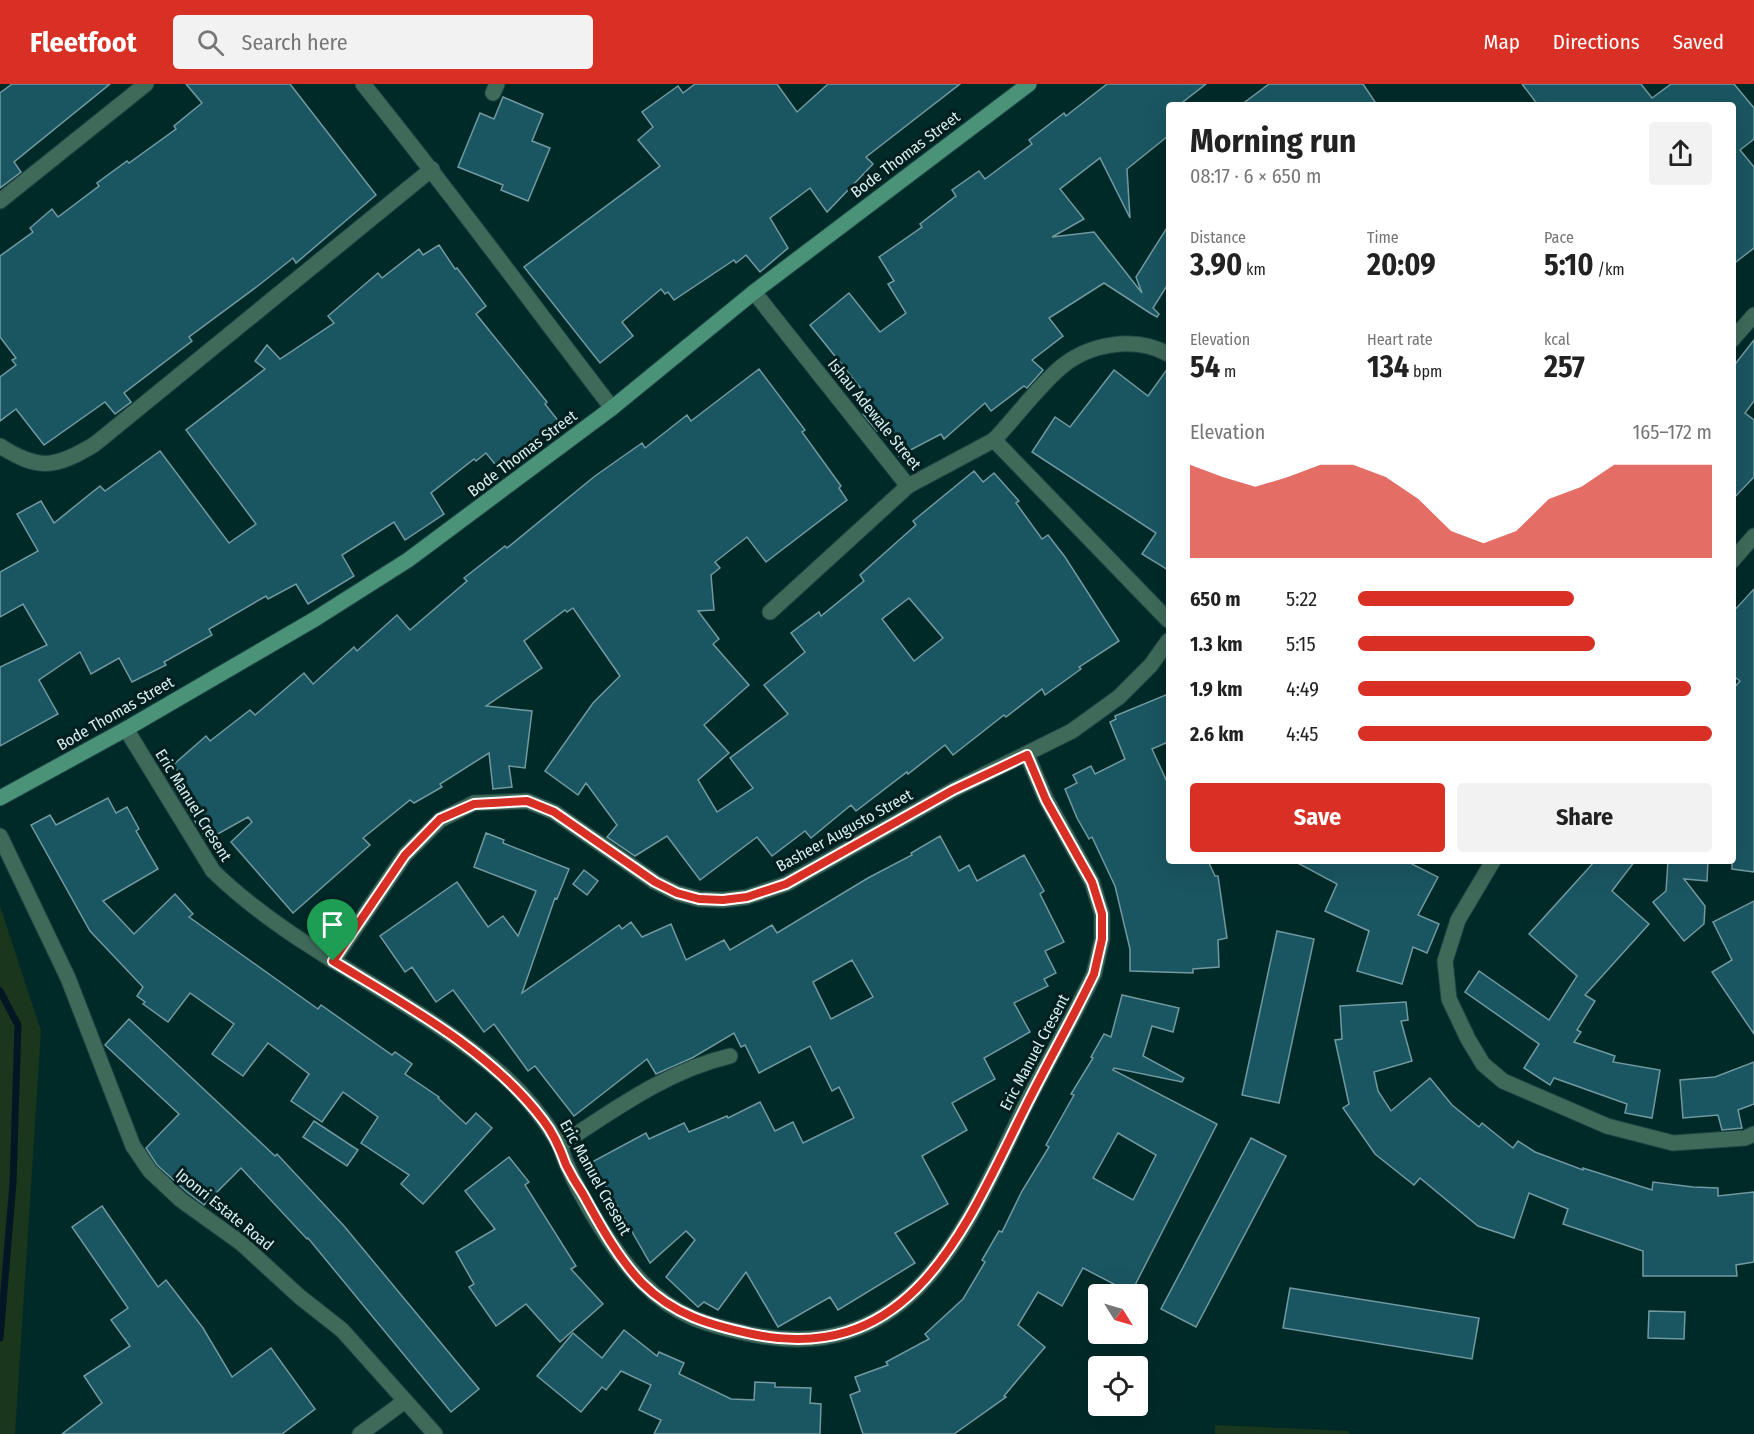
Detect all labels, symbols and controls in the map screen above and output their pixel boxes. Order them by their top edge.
search box [173,15,593,69]
text: Fleetfoot [30,26,137,59]
icon: search [194,26,227,59]
text: Search here [242,29,348,56]
text: Map [1483,29,1520,55]
text: Directions [1553,29,1640,55]
text: Saved [1673,29,1724,55]
street label: Bode Thomas Street [847,107,964,202]
text: Morning run [1190,121,1356,161]
button: share [1649,122,1712,185]
text: 08:17 · 6 × 650 m [1190,164,1321,188]
text: Distance [1190,228,1246,247]
text: Time [1367,228,1399,247]
text: Pace [1544,228,1574,247]
text: 3.90 [1190,247,1242,283]
text: 20:09 [1367,247,1436,283]
text: 5:10 [1544,247,1594,283]
text: km [1242,260,1266,279]
text: /km [1594,260,1625,279]
text: Elevation [1190,330,1250,349]
text: Heart rate [1367,330,1433,349]
text: kcal [1544,330,1570,349]
text: 54 [1190,349,1220,385]
text: 134 [1367,349,1409,385]
text: 257 [1544,349,1585,385]
street label: Ishau Adewale Street [824,355,926,474]
text: m [1220,362,1236,381]
text: bpm [1409,362,1442,381]
street label: Bode Thomas Street [464,406,581,501]
text: Elevation [1190,420,1265,444]
text: 165–172 m [1633,420,1712,444]
text: 650 m [1190,587,1241,611]
text: 5:22 [1286,587,1317,611]
text: 1.3 km [1190,632,1242,656]
text: 5:15 [1286,632,1316,656]
street label: Bode Thomas Street [53,672,178,755]
text: 1.9 km [1190,677,1243,701]
text: 4:49 [1286,677,1319,701]
text: 2.6 km [1190,722,1244,746]
text: 4:45 [1286,722,1318,746]
street label: Eric Manuel Cresent [151,746,236,866]
button: Save [1190,783,1445,852]
button: Share [1457,783,1712,852]
street label: Basheer Augusto Street [773,785,916,876]
pin [307,899,358,961]
icon: arrive [316,908,349,941]
street label: Eric Manuel Cresent [996,990,1073,1114]
street label: Eric Manuel Cresent [556,1116,635,1239]
street label: Iponri Estate Road [172,1164,277,1255]
north arrow [1088,1284,1148,1344]
map controls [1088,1284,1148,1416]
button: locate [1088,1356,1148,1416]

